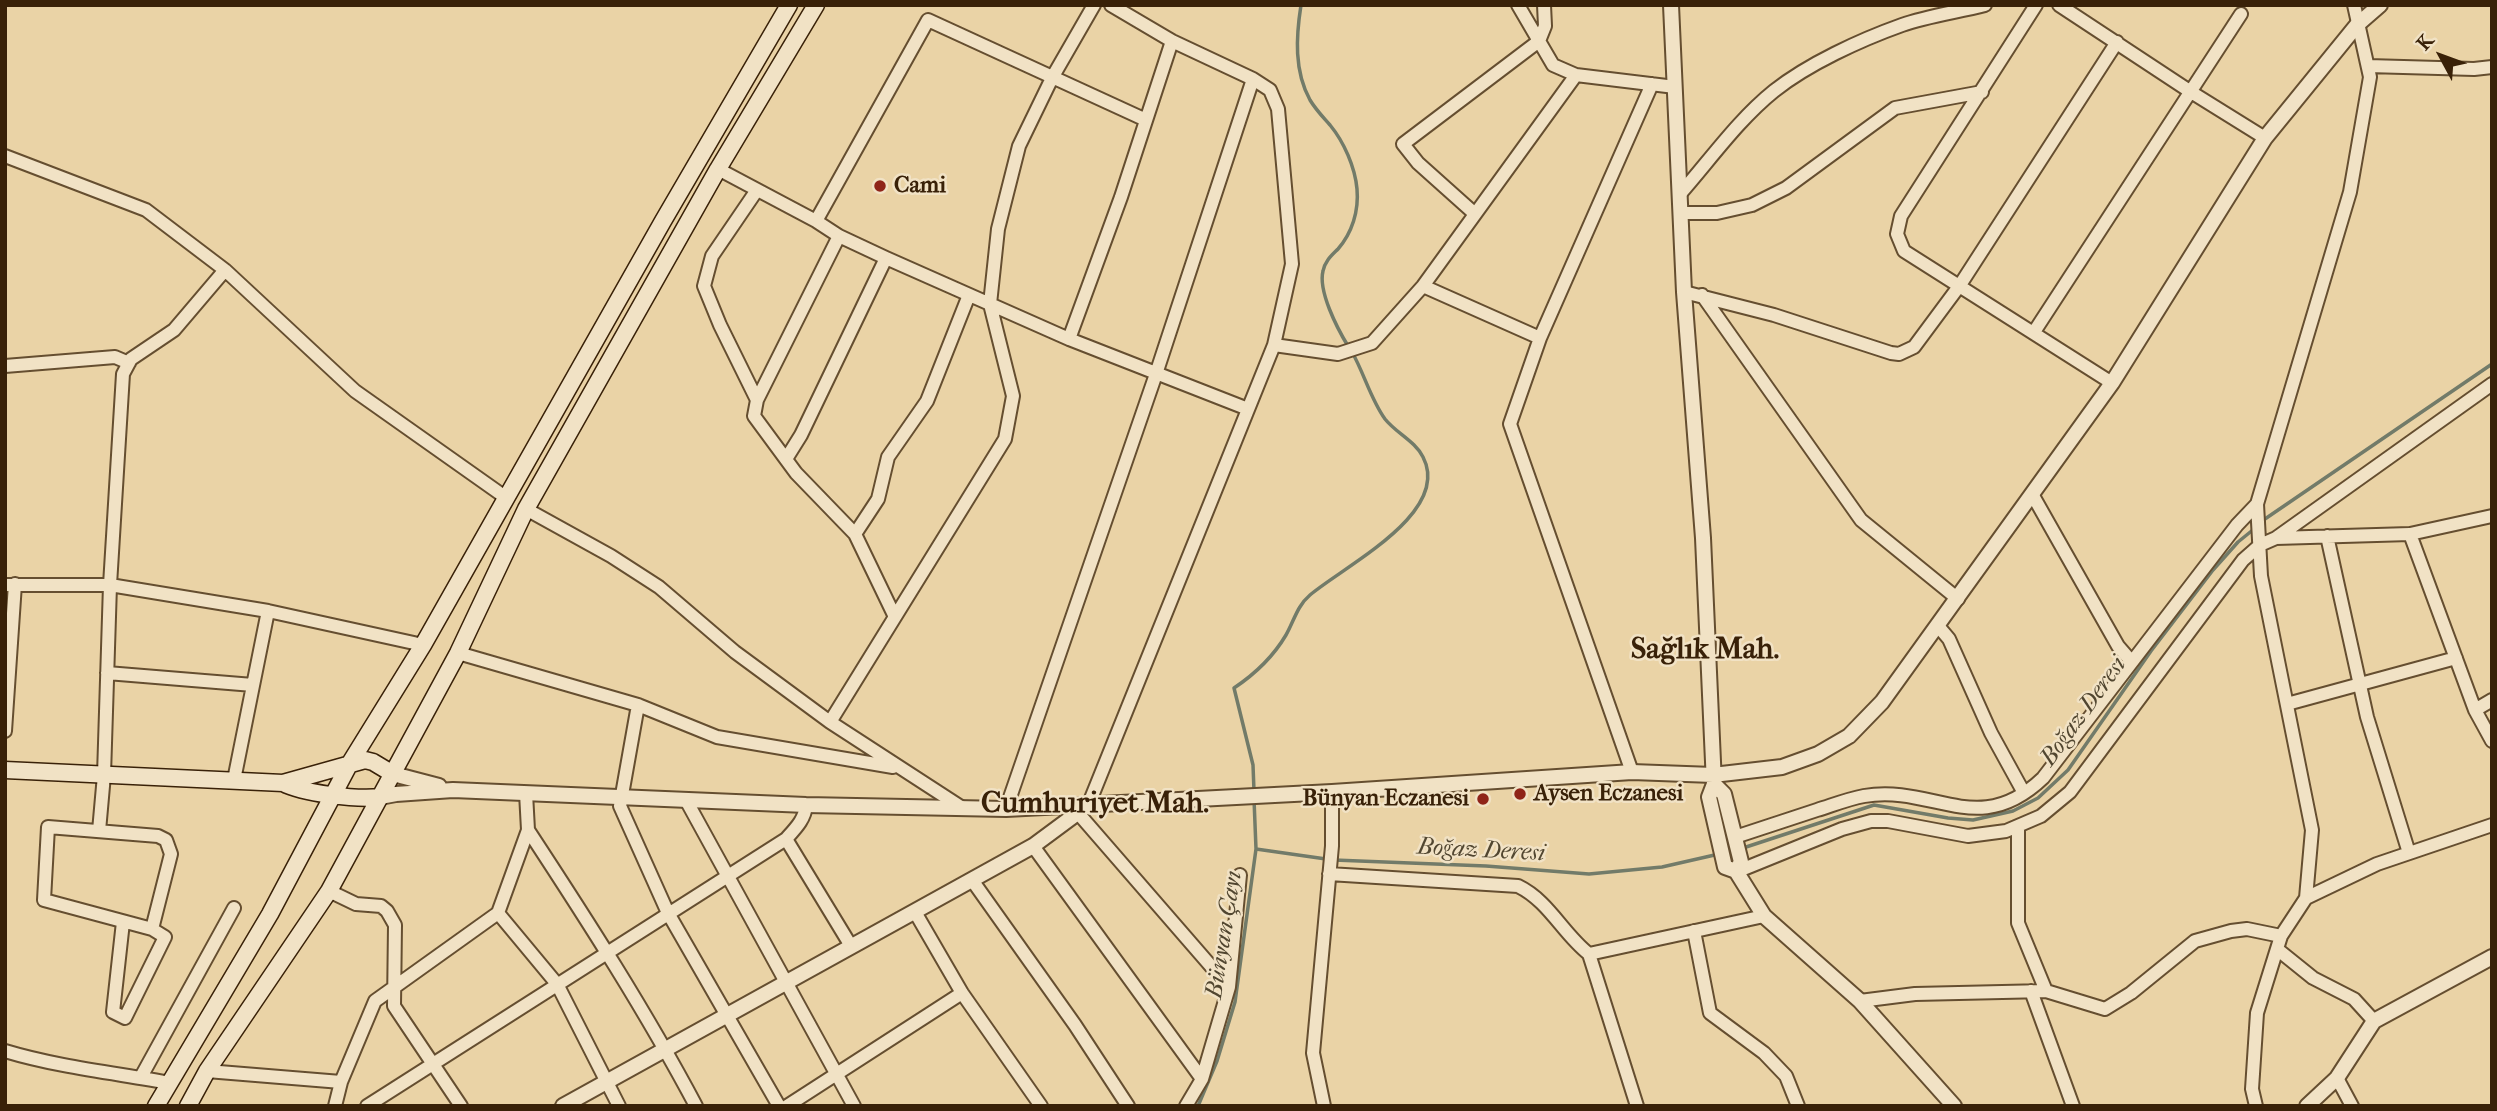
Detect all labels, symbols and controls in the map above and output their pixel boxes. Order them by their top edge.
north arrow [2406,21,2476,91]
text: K [2412,30,2438,55]
place label: Cami [894,172,946,200]
marker: Cami [872,178,888,194]
district label: Sağlık Mah. [1631,633,1779,669]
water label: Boğaz Deresi [2035,652,2133,772]
place label: Aysen Eczanesi [1534,780,1683,808]
place label: Bünyan Eczanesi [1303,785,1469,813]
marker: Aysen Eczanesi [1512,786,1528,802]
district label: Cumhuriyet Mah. [981,787,1209,823]
marker: Bünyan Eczanesi [1475,791,1491,807]
water label: Boğaz Deresi [1416,833,1546,869]
water label: Bünyan Çayı [1201,869,1249,1001]

